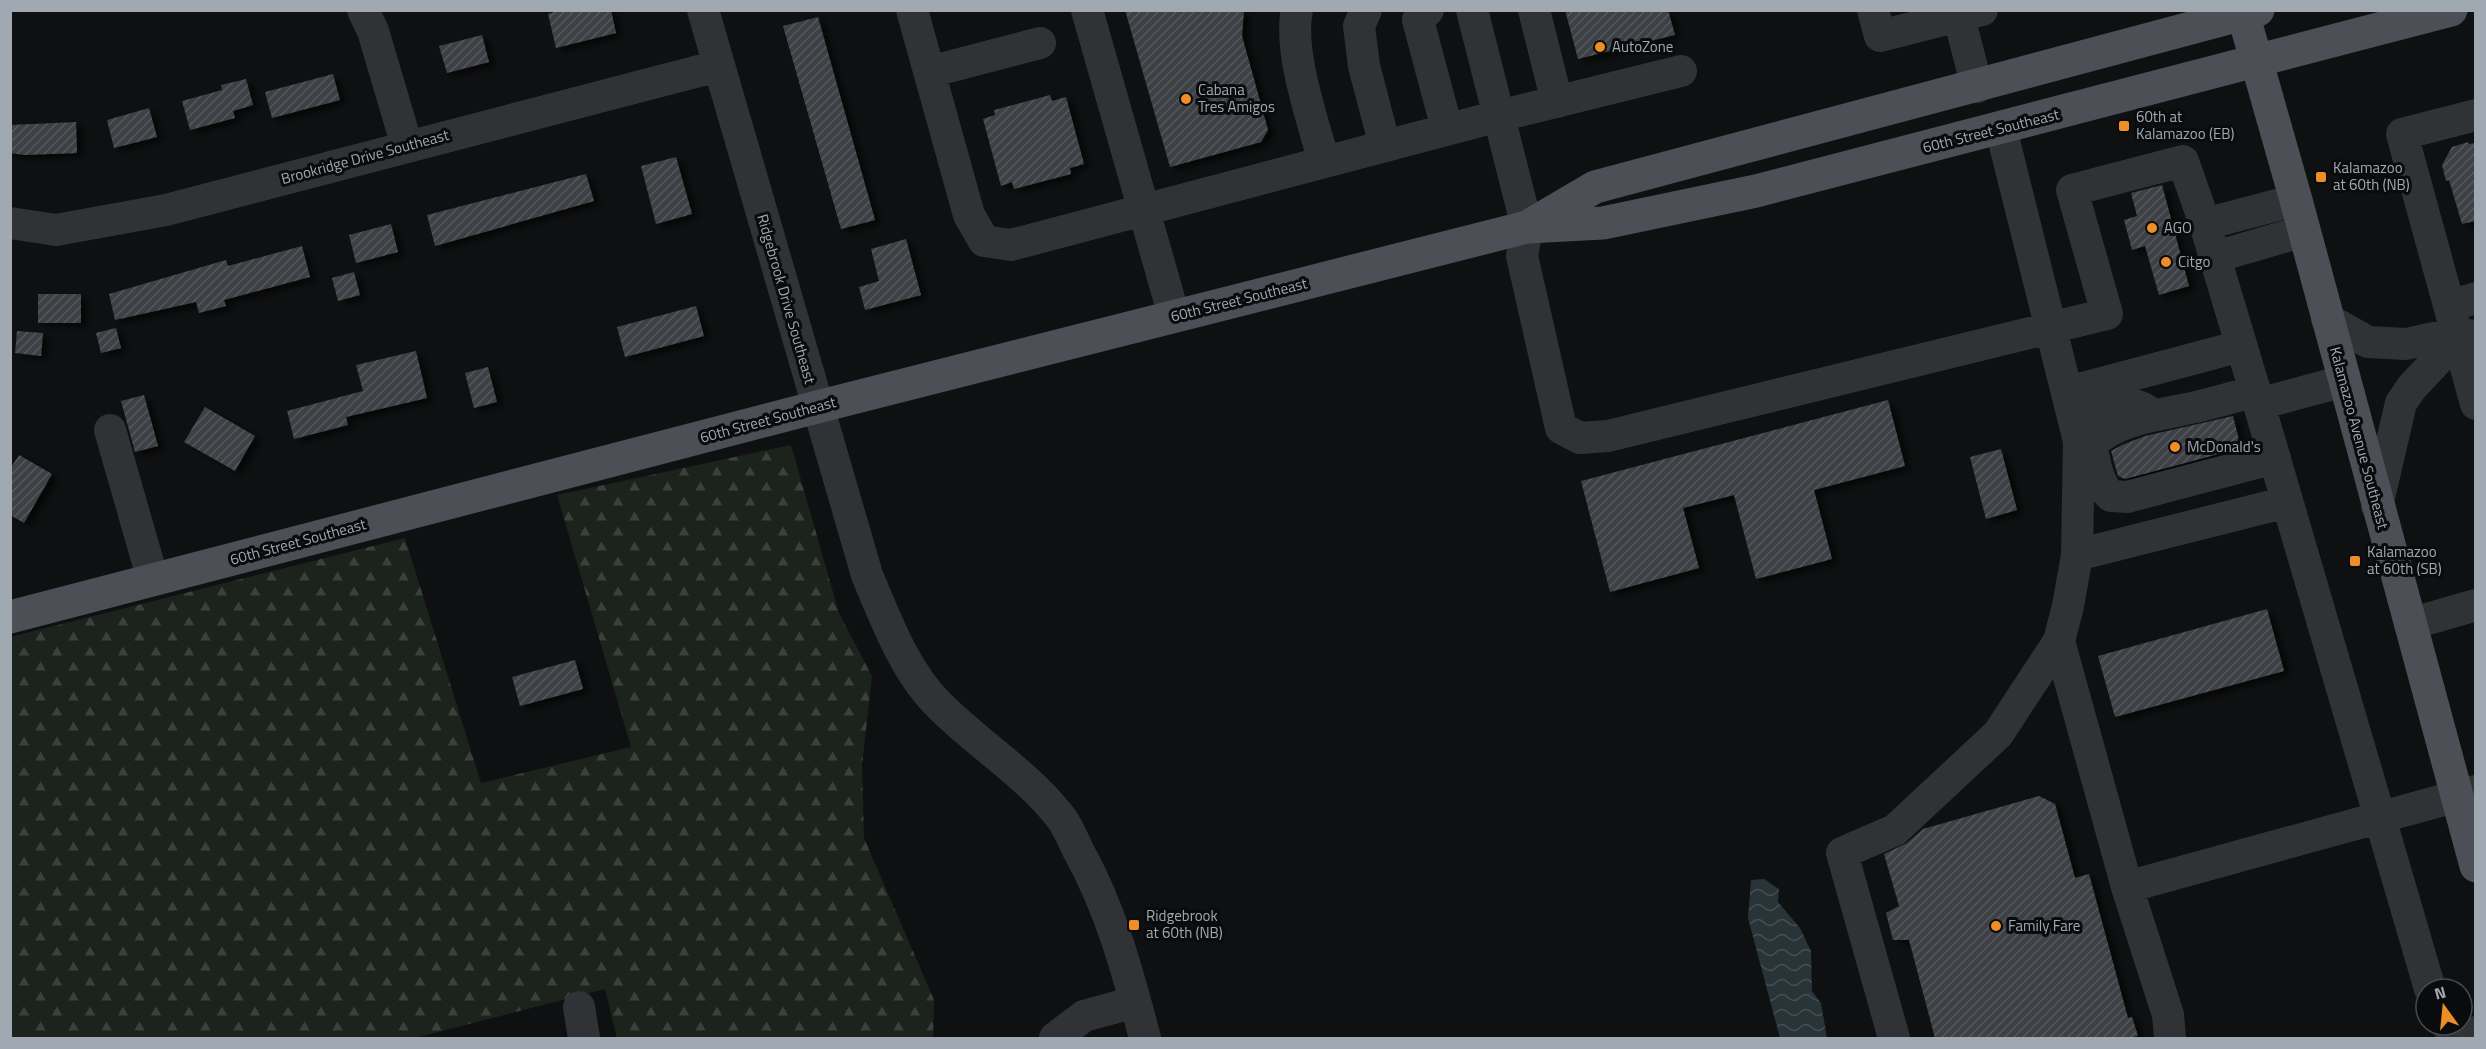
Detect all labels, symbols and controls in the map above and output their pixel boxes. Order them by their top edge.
place label: AutoZone [1612,35,1673,58]
marker: AutoZone [1593,40,1607,54]
place label: Cabana Tres Amigos [1198,78,1275,118]
marker: Cabana Tres Amigos [1179,92,1193,106]
street label: 60th Street Southeast [1920,102,2062,159]
place label: 60th at Kalamazoo (EB) [2136,105,2235,145]
marker: 60th at Kalamazoo (EB) [2117,119,2131,133]
street label: Brookridge Drive Southeast [278,123,452,190]
place label: Kalamazoo at 60th (NB) [2333,156,2410,196]
marker: Kalamazoo at 60th (NB) [2314,170,2328,184]
street label: Ridgebrook Drive Southeast [751,211,822,387]
place label: AGO [2164,216,2192,239]
marker: AGO [2145,221,2159,235]
place label: Citgo [2178,250,2210,273]
marker: Citgo [2159,255,2173,269]
street label: 60th Street Southeast [1168,271,1310,328]
street label: Kalamazoo Avenue Southeast [2324,344,2395,532]
street label: 60th Street Southeast [697,390,839,449]
place label: McDonald's [2187,435,2261,458]
marker: McDonald's [2168,440,2182,454]
street label: 60th Street Southeast [227,512,369,571]
place label: Kalamazoo at 60th (SB) [2367,540,2442,580]
marker: Kalamazoo at 60th (SB) [2348,554,2362,568]
place label: Ridgebrook at 60th (NB) [1146,904,1223,944]
place label: Family Fare [2008,914,2080,937]
marker: Ridgebrook at 60th (NB) [1127,918,1141,932]
marker: Family Fare [1989,919,2003,933]
north arrow [2414,977,2474,1037]
text: N [2432,979,2449,1006]

